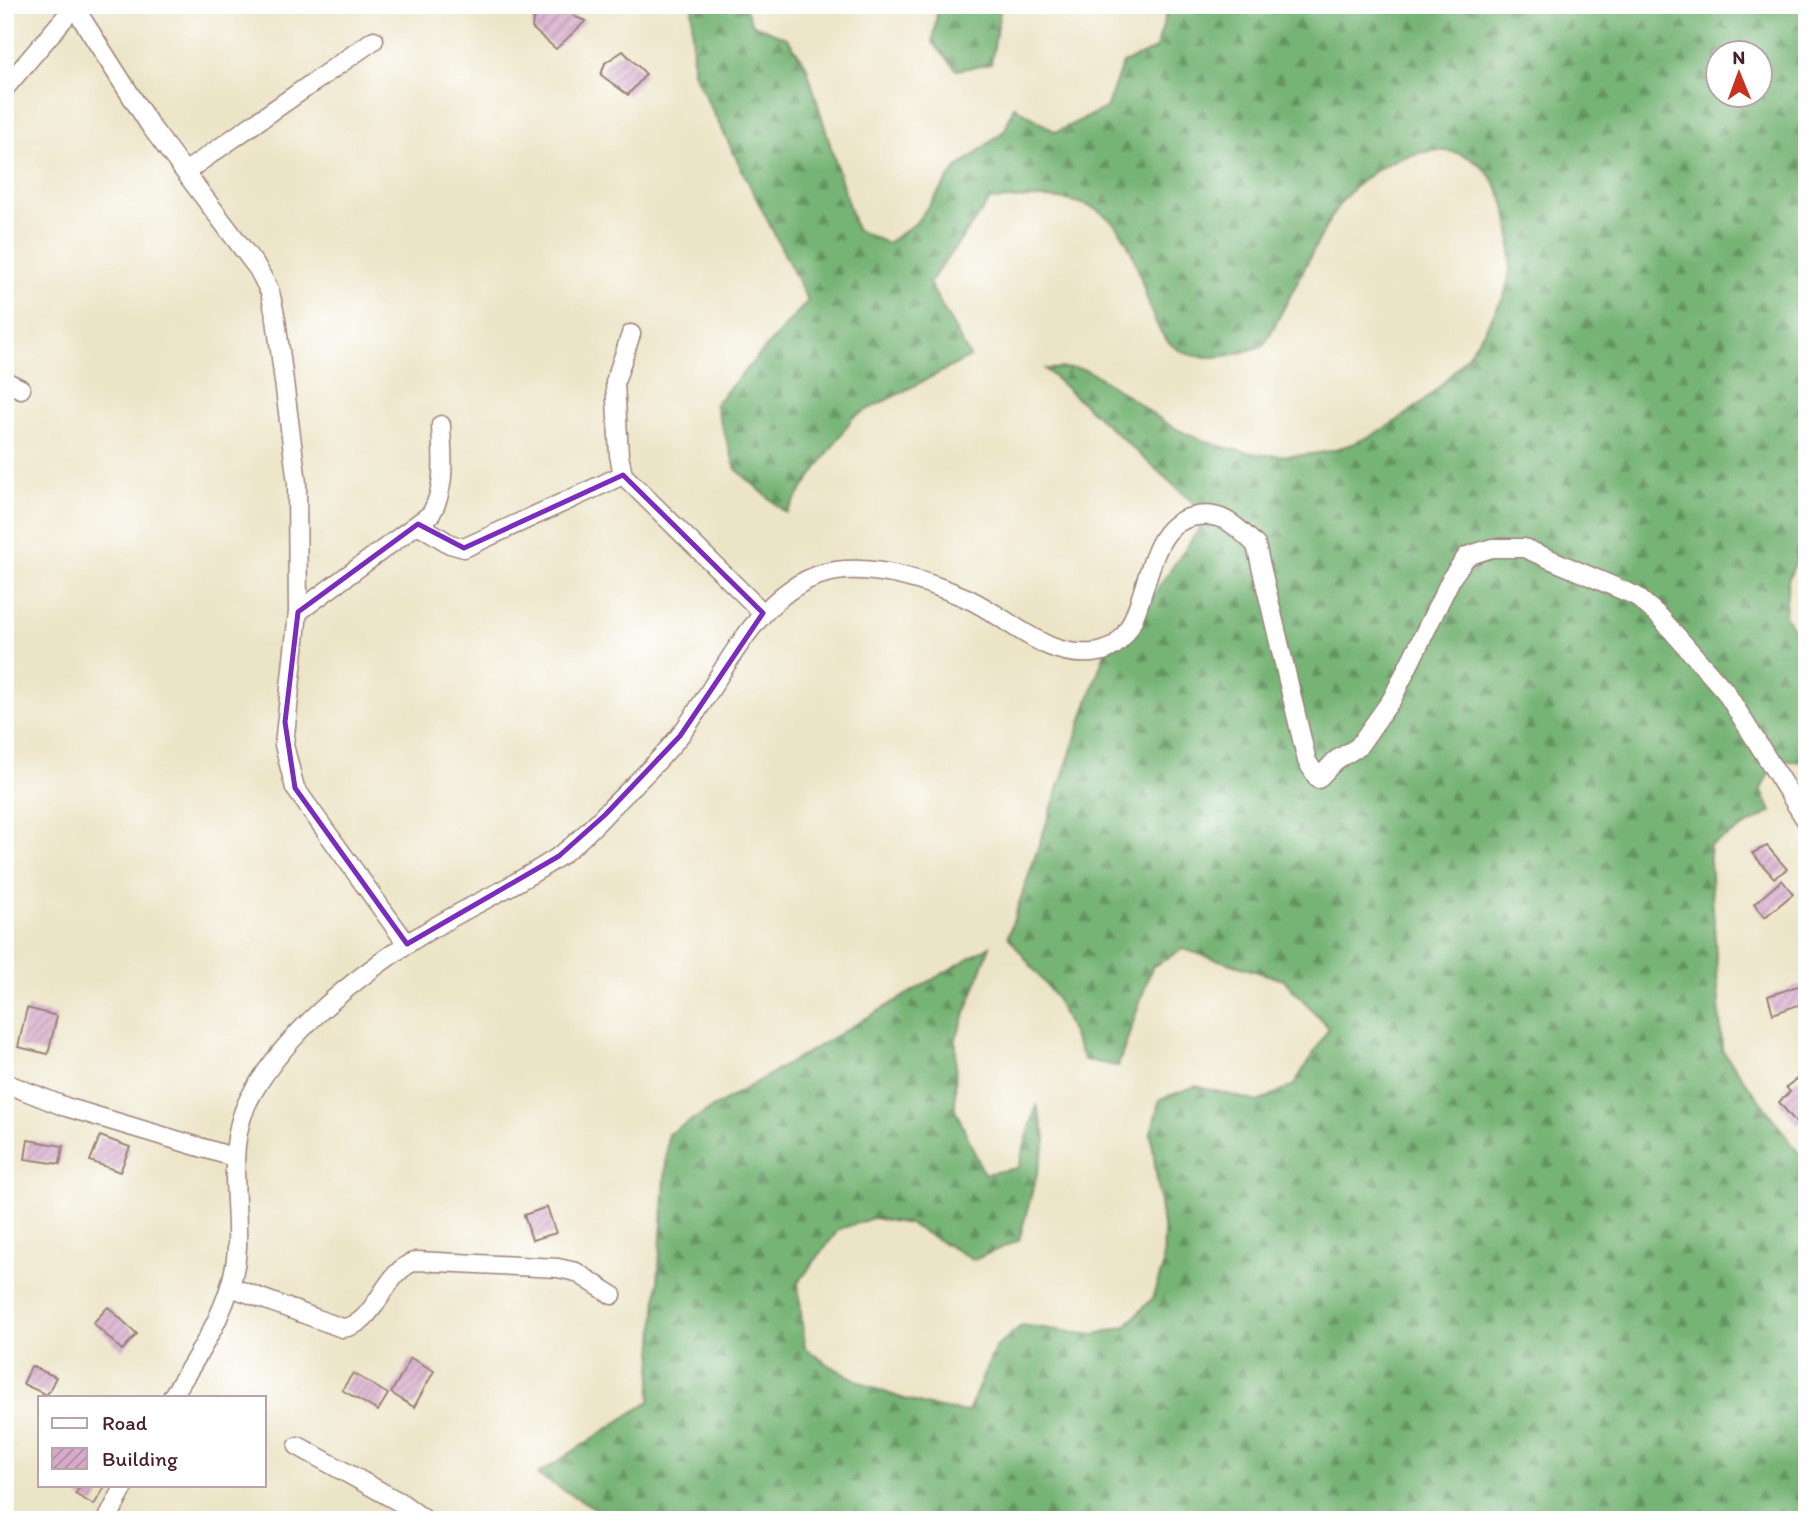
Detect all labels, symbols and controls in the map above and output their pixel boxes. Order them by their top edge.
north arrow [1703,38,1773,108]
text: N [1732,46,1745,69]
legend [38,1396,266,1486]
text: Road [102,1410,148,1435]
text: Building [102,1446,178,1471]

